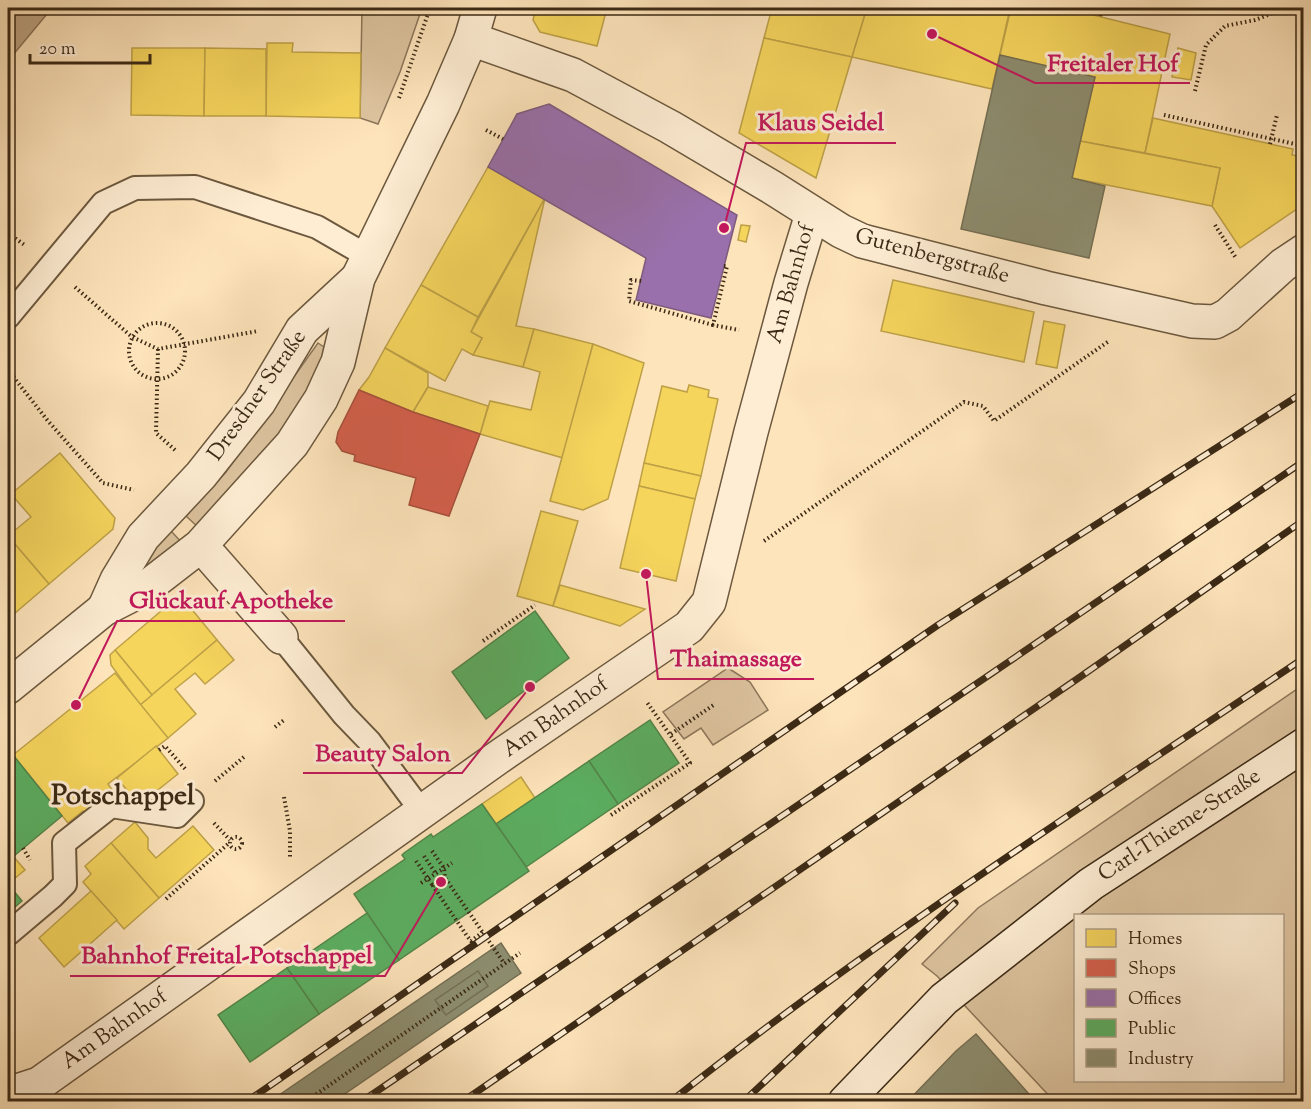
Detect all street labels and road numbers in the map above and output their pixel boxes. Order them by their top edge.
street label: Am Bahnhof [760,219,825,348]
street label: Gutenbergstraße [851,221,1013,293]
street label: Dresdner Straße [201,324,315,468]
street label: Am Bahnhof [496,669,617,766]
street label: Carl-Thieme-Straße [1092,761,1268,891]
street label: Am Bahnhof [55,981,176,1078]

